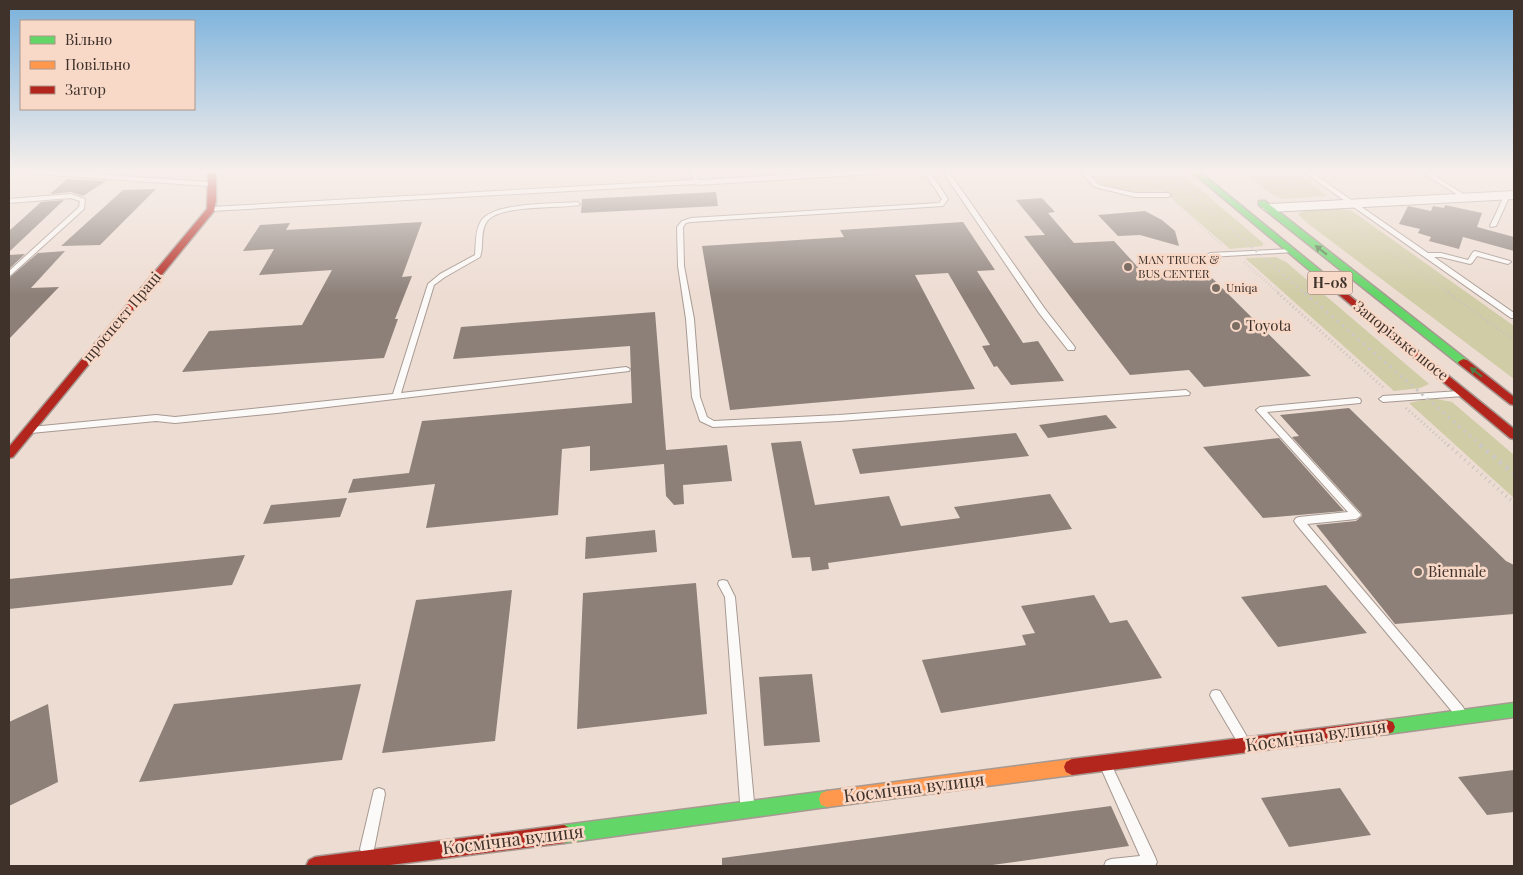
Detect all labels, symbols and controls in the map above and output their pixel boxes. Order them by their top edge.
legend [20,20,195,110]
text: Вільно [65,29,112,49]
text: Повільно [65,54,131,74]
text: Затор [65,79,106,99]
one-way arrow [1315,244,1328,255]
place label: MAN TRUCK & BUS CENTER [1138,251,1219,281]
marker: MAN TRUCK & BUS CENTER [1122,261,1134,273]
street label: проспект Праці [78,267,165,366]
road number: Н-08 [1308,272,1352,294]
place label: Uniqa [1226,279,1257,295]
marker: Uniqa [1210,282,1222,294]
street label: Запорізьке шосе [1350,296,1453,385]
place label: Toyota [1246,315,1292,335]
marker: Toyota [1230,320,1242,332]
one-way arrow [1470,366,1483,377]
place label: Biennale [1428,561,1486,581]
marker: Biennale [1412,566,1424,578]
street label: Космічна вулиця [1244,713,1388,757]
street label: Космічна вулиця [842,766,986,808]
street label: Космічна вулиця [441,818,585,860]

